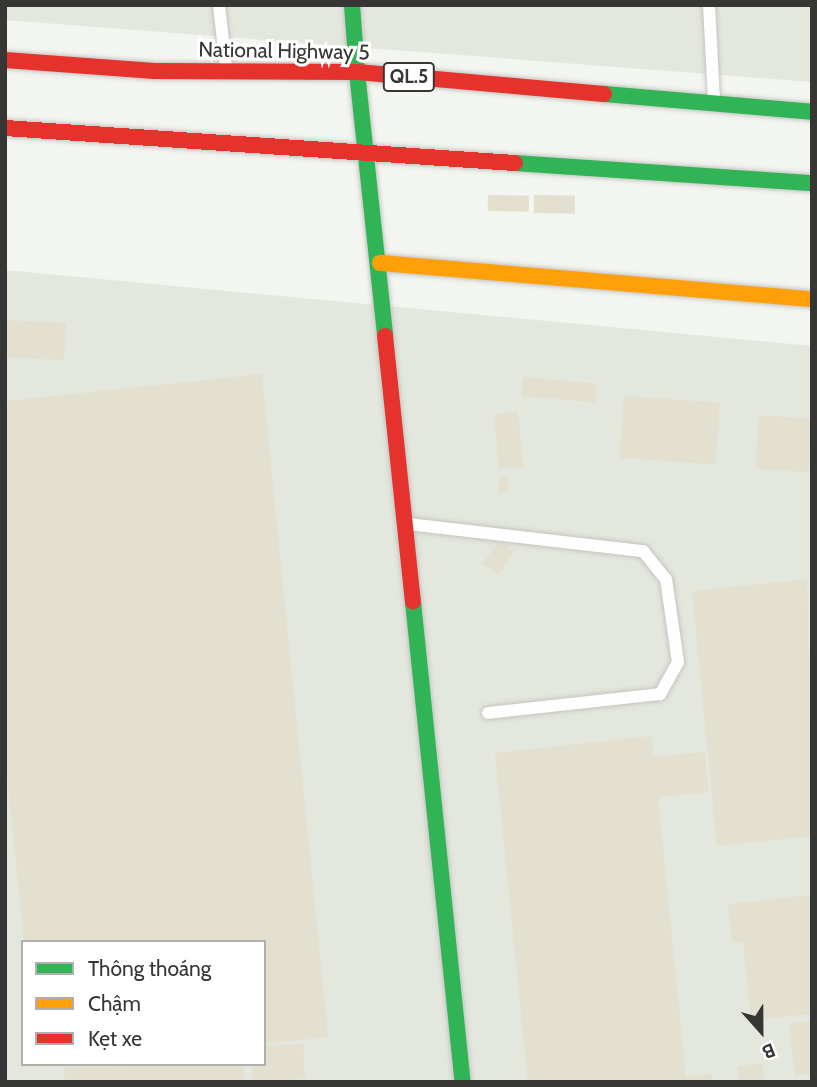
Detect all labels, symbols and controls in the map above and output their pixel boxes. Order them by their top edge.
street label: National Highway 5 [198,37,370,65]
road number: QL.5 [383,61,435,92]
legend [21,940,266,1066]
text: Thông thoáng [88,956,211,981]
text: Chậm [88,991,141,1016]
north arrow [726,996,796,1066]
text: Kẹt xe [88,1026,142,1051]
text: B [759,1038,778,1064]

